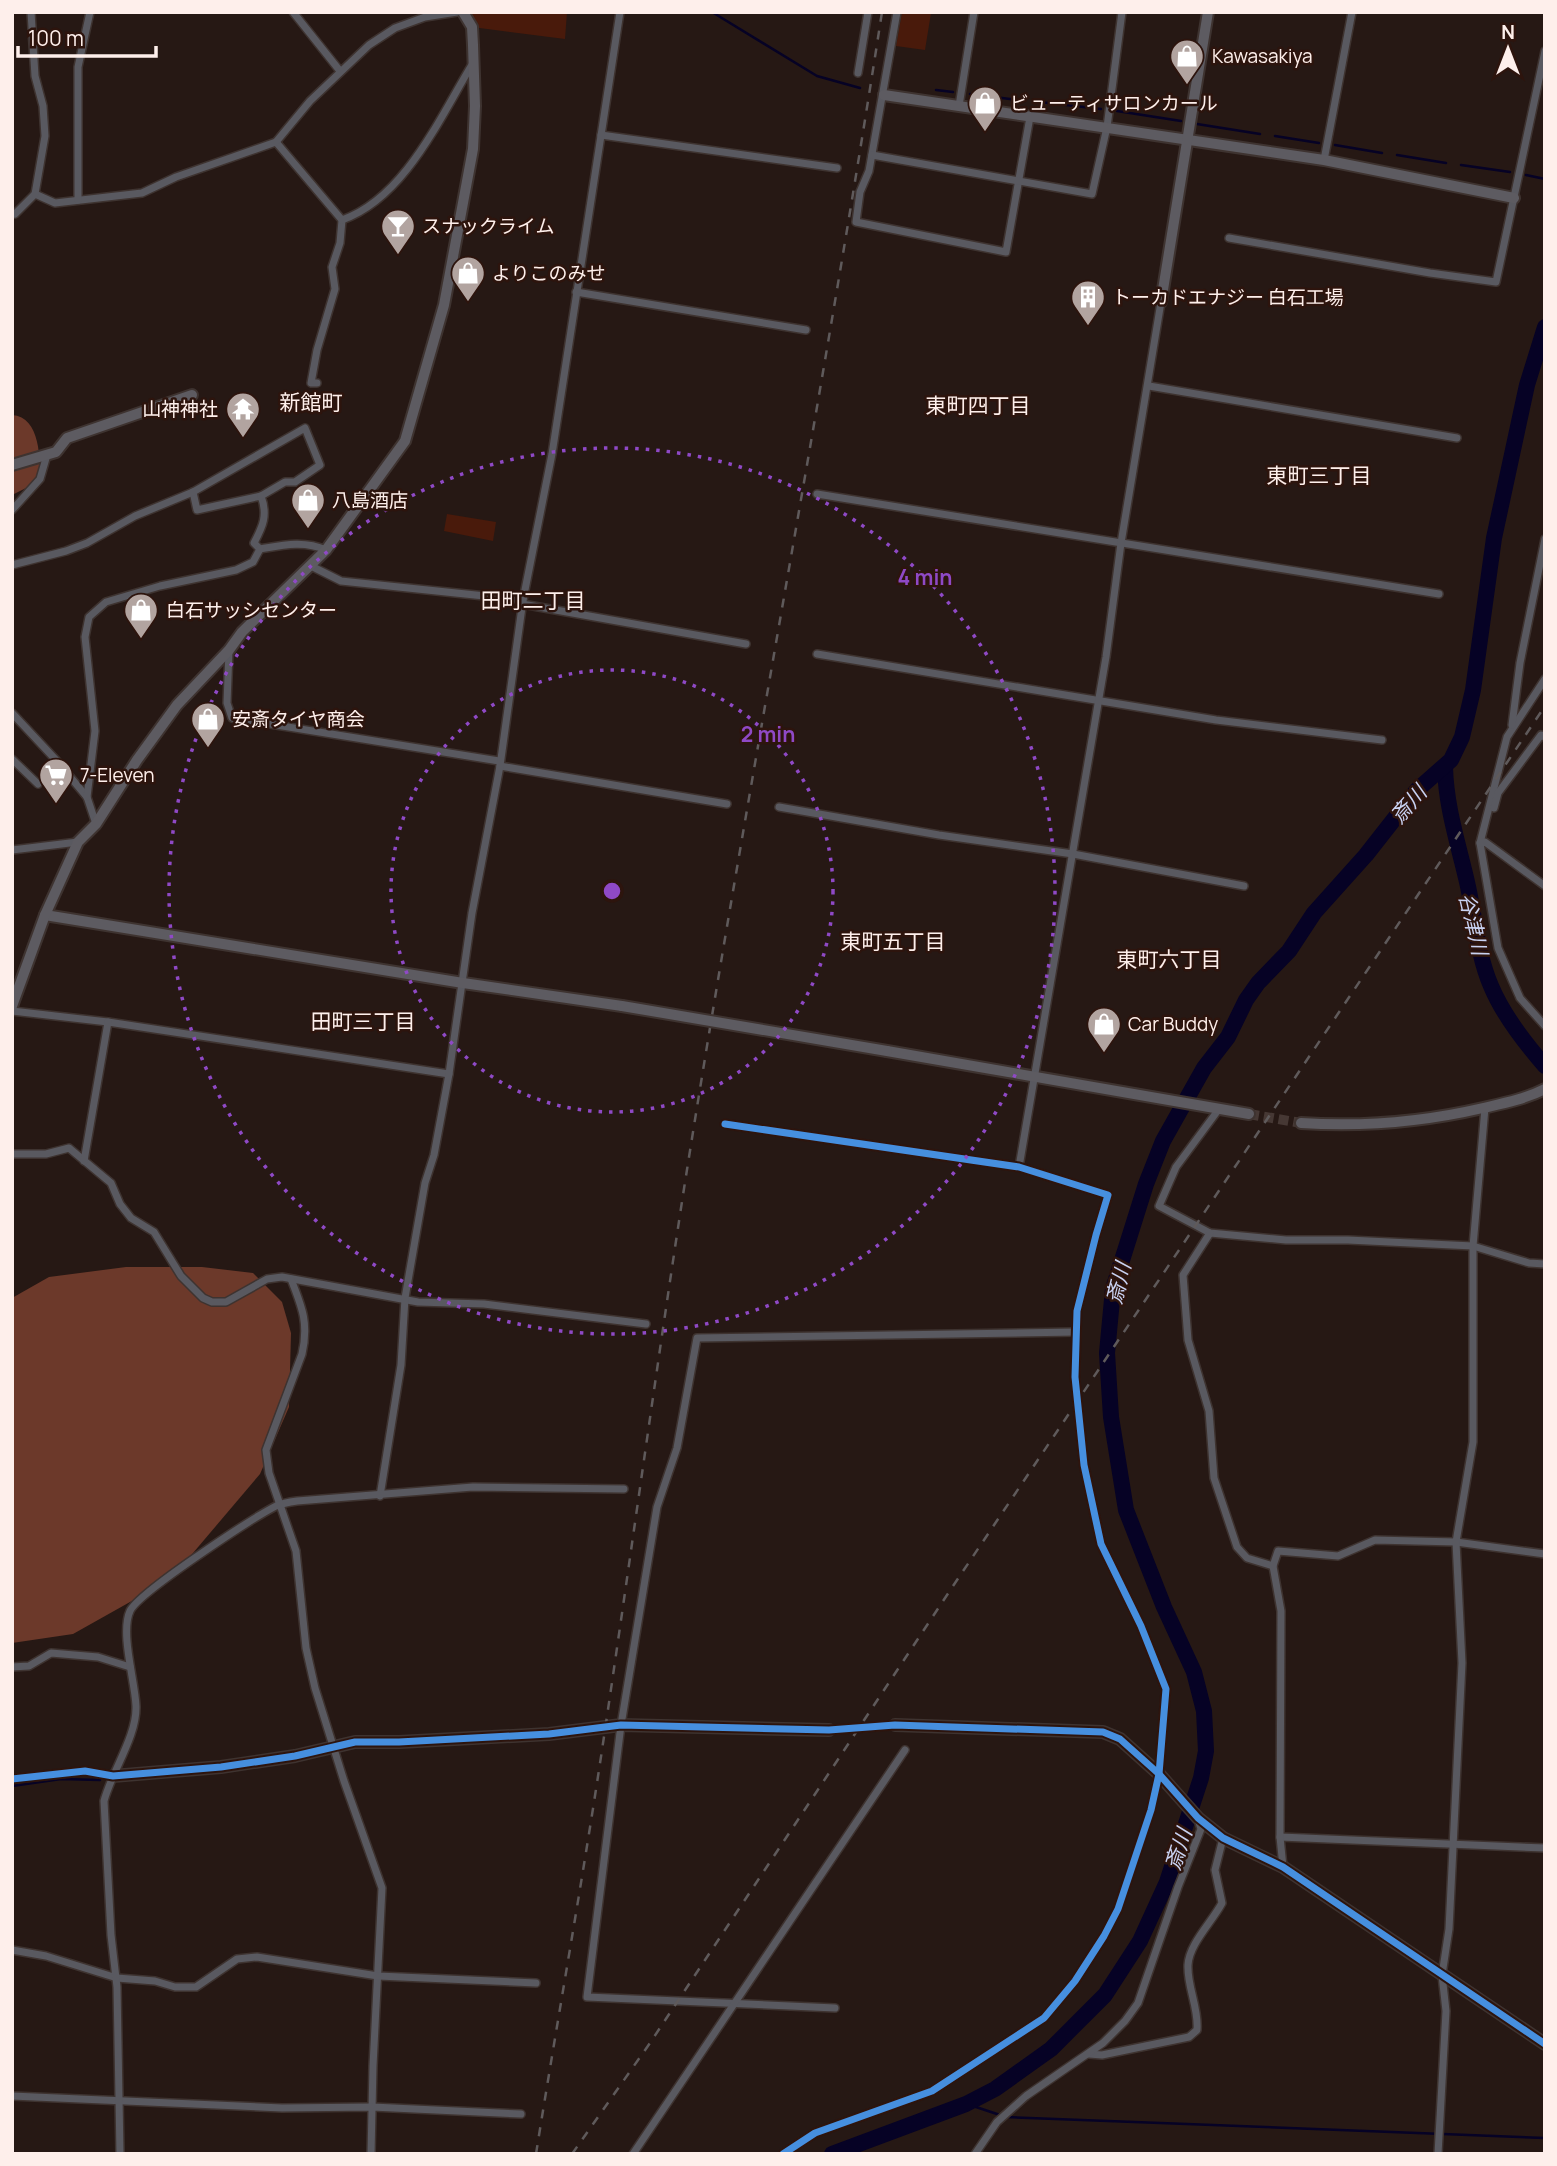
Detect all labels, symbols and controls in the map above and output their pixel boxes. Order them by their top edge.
scale bar [18,14,156,58]
north arrow [1473,14,1543,84]
text: N [1501,19,1515,45]
text: 100 m [28,24,84,52]
shop icon: Kawasakiya [1168,37,1206,86]
place label: Kawasakiya [1212,43,1313,69]
shop icon: ビューティサロンカール [966,84,1004,133]
place label: ビューティサロンカール [1010,90,1218,116]
bar icon: スナックライム [379,207,417,256]
place label: スナックライム [422,213,555,239]
shop icon: よりこのみせ [449,254,487,303]
place label: よりこのみせ [492,260,606,286]
building icon: トーカドエナジー 白石工場 [1069,278,1107,327]
place label: トーカドエナジー 白石工場 [1112,284,1344,310]
district label: 新館町 [280,388,343,416]
temple icon: 山神神社 [224,390,262,439]
district label: 東町四丁目 [926,391,1031,419]
place label: 山神神社 [142,396,218,422]
district label: 東町三丁目 [1267,461,1372,489]
shop icon: 八島酒店 [289,481,327,530]
place label: 八島酒店 [332,487,408,513]
text: 4 min [898,563,952,591]
district label: 田町二丁目 [481,586,586,614]
shop icon: 白石サッシセンター [122,591,160,640]
place label: 白石サッシセンター [166,597,337,623]
shop icon: 安斎タイヤ商会 [189,700,227,749]
place label: 安斎タイヤ商会 [232,706,364,732]
text: 2 min [741,720,795,748]
supermarket icon: 7-Eleven [37,756,75,805]
place label: 7-Eleven [80,762,155,788]
water label: 斎川 [1384,777,1434,829]
centre of rings [600,879,624,903]
water label: 谷津川 [1453,890,1495,960]
district label: 東町五丁目 [841,927,946,955]
district label: 東町六丁目 [1117,945,1222,973]
shop icon: Car Buddy [1085,1005,1123,1054]
district label: 田町三丁目 [311,1007,416,1035]
place label: Car Buddy [1128,1011,1218,1037]
water label: 斎川 [1099,1257,1137,1307]
water label: 斎川 [1158,1823,1198,1873]

